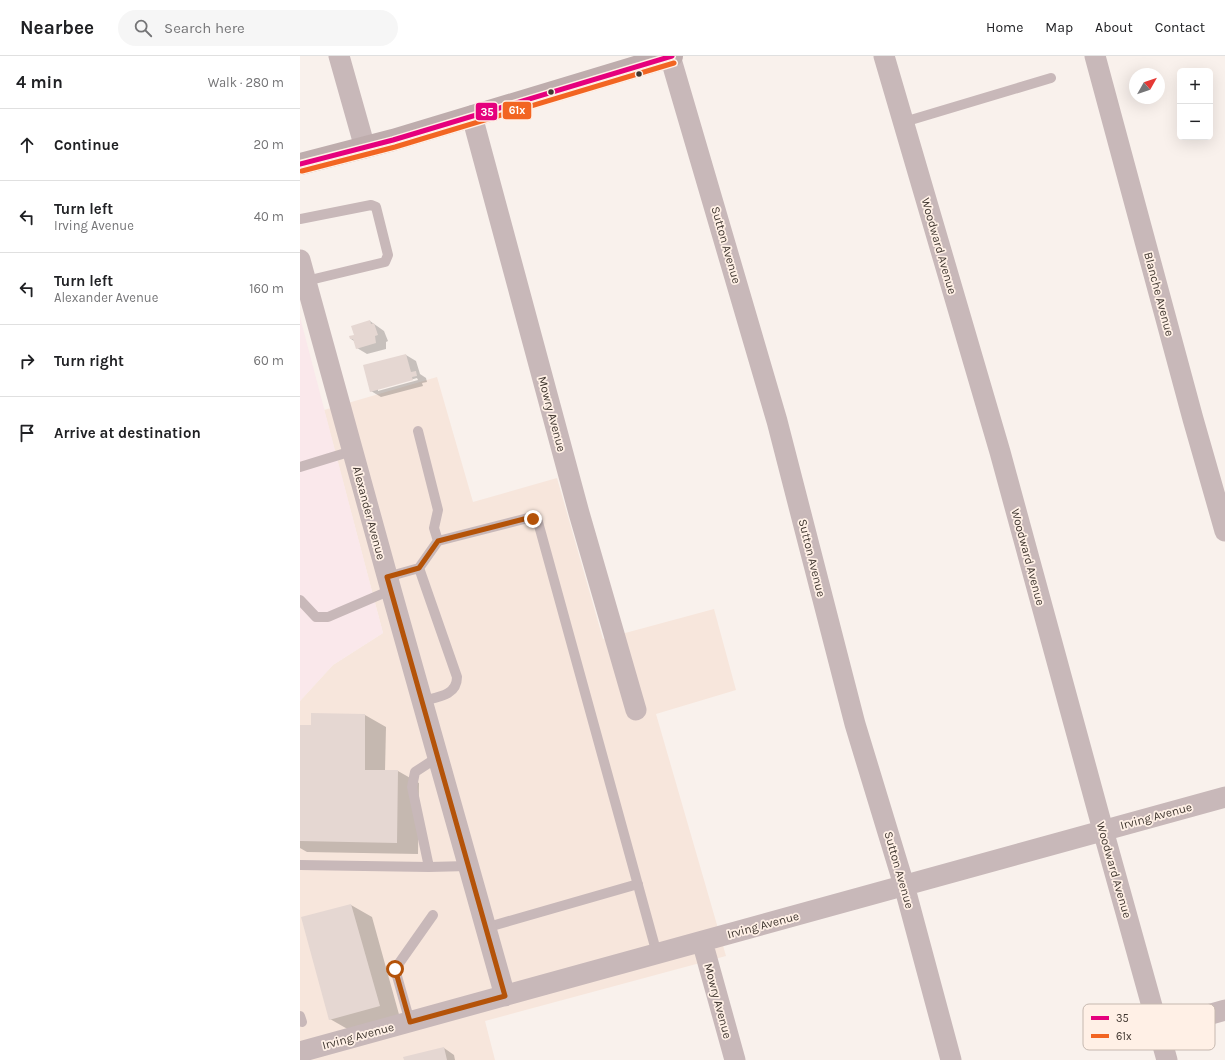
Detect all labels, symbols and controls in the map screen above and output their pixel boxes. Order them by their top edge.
search box [118,10,398,46]
text: Nearbee [20,17,94,39]
icon: search [132,17,154,39]
text: Search here [164,19,245,37]
text: Home [986,19,1023,36]
text: Map [1045,19,1073,36]
text: About [1095,19,1133,36]
text: Contact [1155,19,1205,36]
north arrow [1129,68,1165,104]
map controls [1177,68,1213,140]
button: + [1177,68,1213,104]
unlabelled marker [634,69,644,79]
text: 4 min [16,72,63,92]
text: Walk · 280 m [208,75,284,90]
unlabelled marker [546,87,556,97]
line badge: 61x [502,101,532,120]
line badge: 35 [475,102,498,121]
text: 61x [509,104,525,117]
button: − [1177,104,1213,140]
text: 35 [480,106,494,119]
icon: ahead [16,134,38,156]
text: Continue [54,136,119,154]
text: 20 m [254,137,284,152]
street label: Woodward Avenue [919,196,959,296]
text: Turn left [54,200,113,218]
street label: Sutton Avenue [708,205,744,285]
icon: left [16,206,38,228]
text: 40 m [254,209,284,224]
text: Irving Avenue [54,218,134,233]
street label: Blanche Avenue [1141,250,1177,338]
text: Turn left [54,272,113,290]
icon: left [16,278,38,300]
text: 160 m [249,281,284,296]
text: Alexander Avenue [54,290,158,305]
icon: right [16,350,38,372]
text: Turn right [54,352,124,370]
text: 60 m [254,353,284,368]
street label: Mowry Avenue [535,375,569,453]
icon: arrive [16,422,38,444]
text: Arrive at destination [54,424,201,442]
street label: Alexander Avenue [350,465,388,561]
street label: Woodward Avenue [1008,507,1048,607]
route end [524,510,542,528]
street label: Sutton Avenue [796,518,828,598]
street label: Irving Avenue [1119,800,1193,832]
street label: Woodward Avenue [1094,820,1134,920]
street label: Sutton Avenue [881,830,917,910]
street label: Irving Avenue [726,909,800,941]
route start [386,960,404,978]
street label: Mowry Avenue [701,962,735,1040]
legend [1083,1004,1215,1050]
text: 35 [1116,1012,1129,1025]
street label: Irving Avenue [321,1020,395,1052]
text: 61x [1116,1030,1132,1043]

